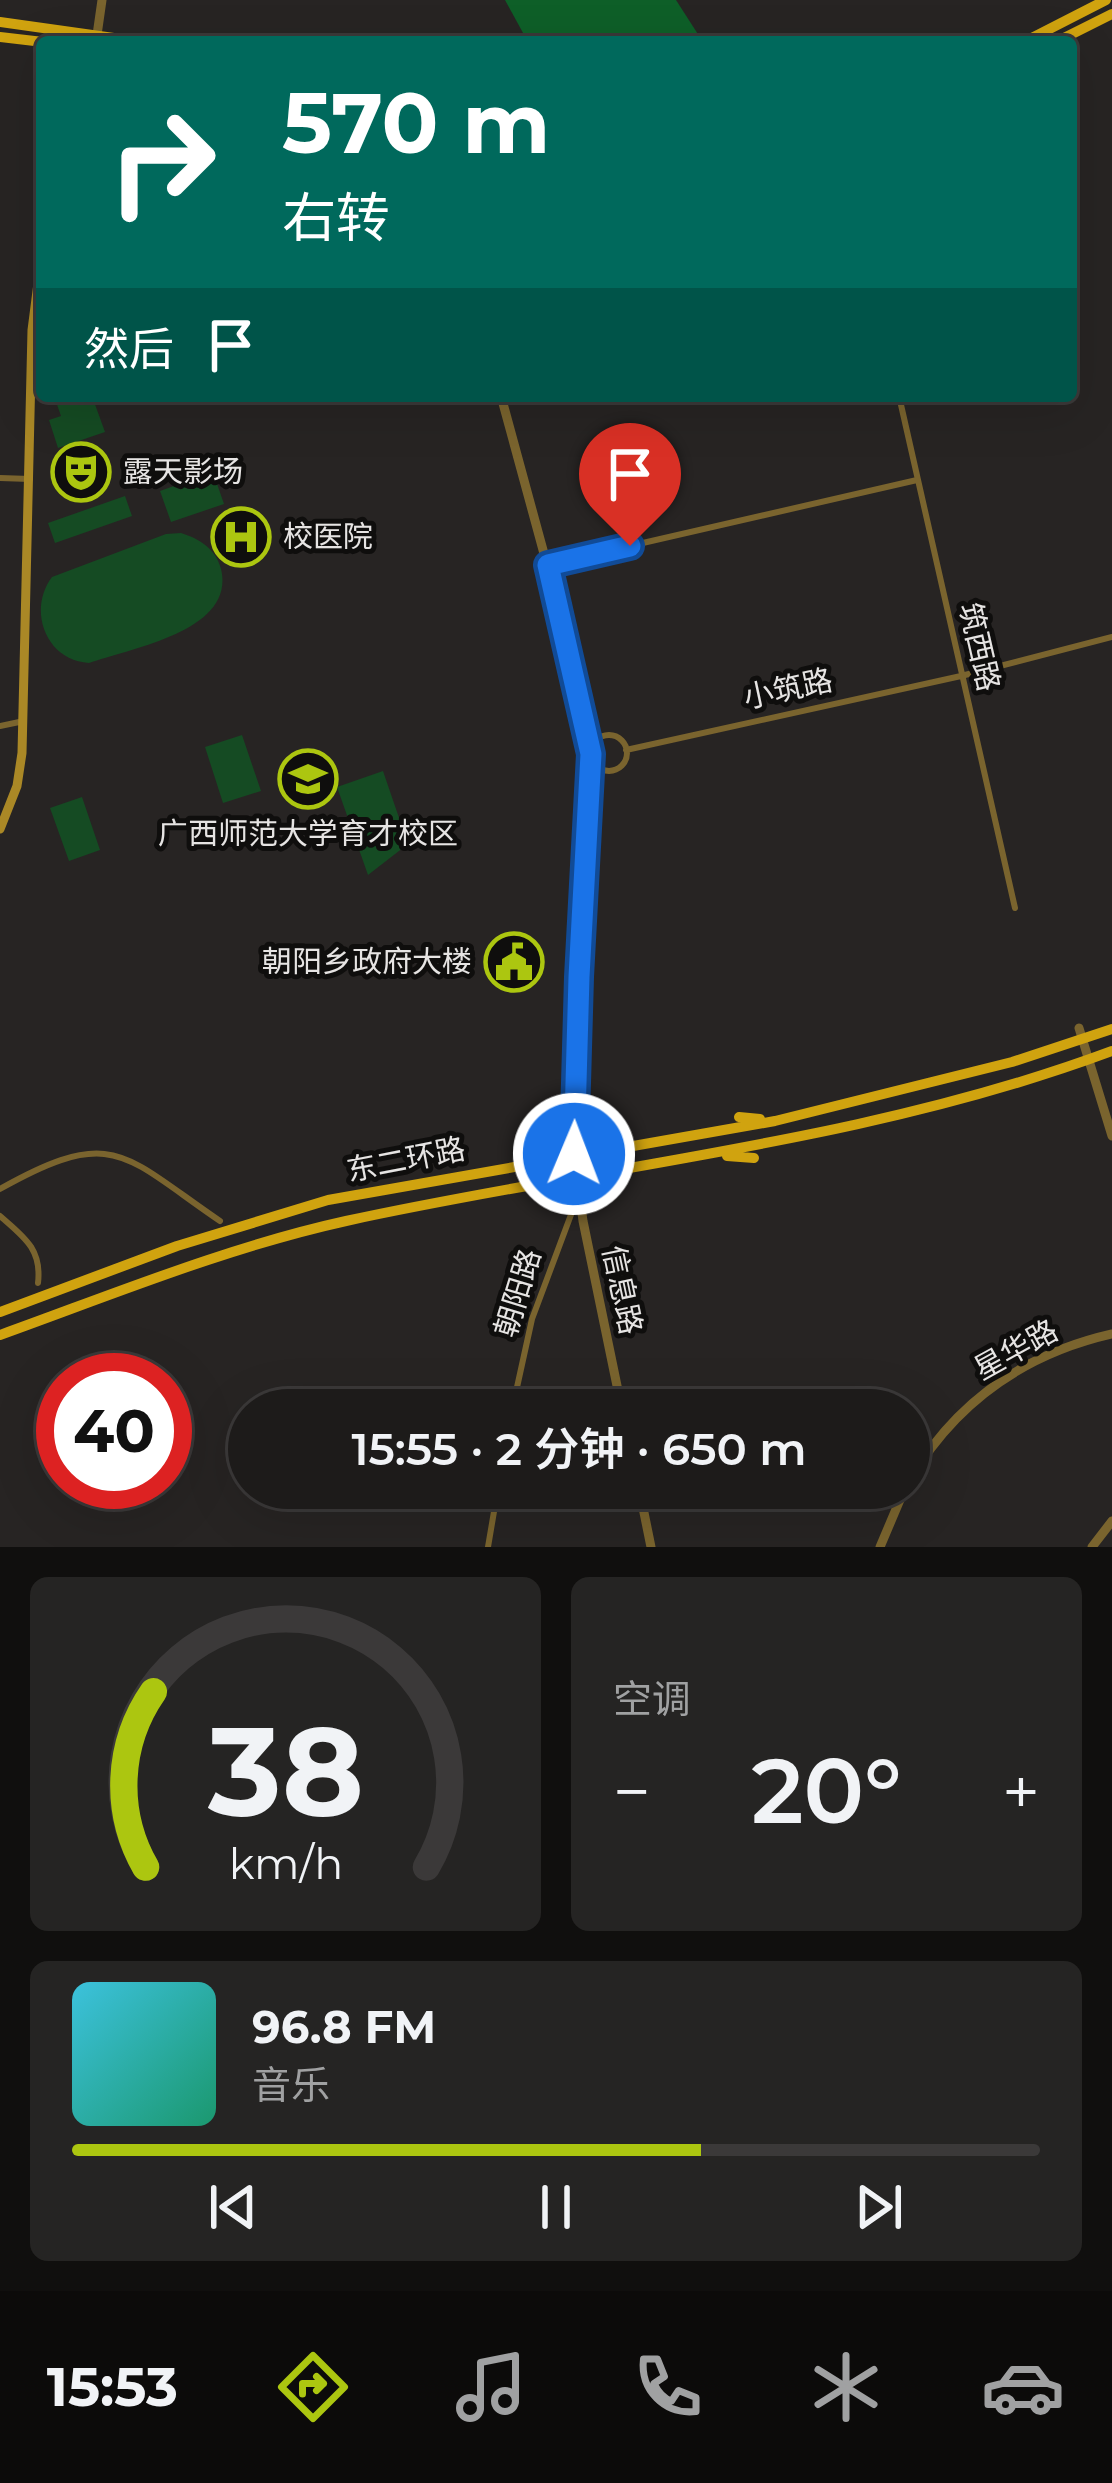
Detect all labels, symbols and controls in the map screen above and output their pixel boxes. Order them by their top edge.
text: 570 m [282,72,550,174]
icon: right [84,84,240,240]
text: 右转 [282,185,390,251]
icon: arrive [198,312,264,378]
text: 然后 [84,321,174,376]
pin [579,423,681,546]
theatre icon: 露天影场 [50,441,112,503]
icon: arrive [597,441,663,507]
place label: 露天影场 [123,453,243,490]
hospital icon: 校医院 [210,506,272,568]
place label: 校医院 [283,518,373,555]
street label: 筑西路 [951,599,1008,695]
street label: 小筑路 [740,661,836,716]
school or university icon: 广西师范大学育才校区 [277,748,339,810]
place label: 广西师范大学育才校区 [158,815,458,852]
public building icon: 朝阳乡政府大楼 [483,931,545,993]
place label: 朝阳乡政府大楼 [262,943,472,980]
position arrow [511,1091,637,1217]
street label: 东二环路 [343,1130,468,1189]
street label: 信息路 [595,1242,650,1338]
street label: 朝阳路 [487,1244,548,1341]
street label: 星华路 [967,1312,1064,1388]
speed limit sign: 40 [36,1353,192,1509]
text: 15:55 · 2 分钟 · 650 m [351,1421,807,1476]
text: 空调 [613,1675,691,1723]
text: 38 [206,1695,364,1847]
text: 20° [751,1736,902,1846]
text: − [613,1751,651,1832]
text: + [1002,1751,1040,1832]
text: km/h [228,1837,343,1890]
text: 96.8 FM [252,1999,436,2054]
text: 音乐 [252,2061,330,2109]
icon: previous [200,2174,266,2240]
icon: pause [523,2174,589,2240]
icon: next [846,2174,912,2240]
icon: directions [271,2345,355,2429]
icon: music [449,2345,533,2429]
icon: phone [626,2345,710,2429]
icon: climate [804,2345,888,2429]
icon: car [981,2345,1065,2429]
text: 15:53 [47,2354,178,2420]

